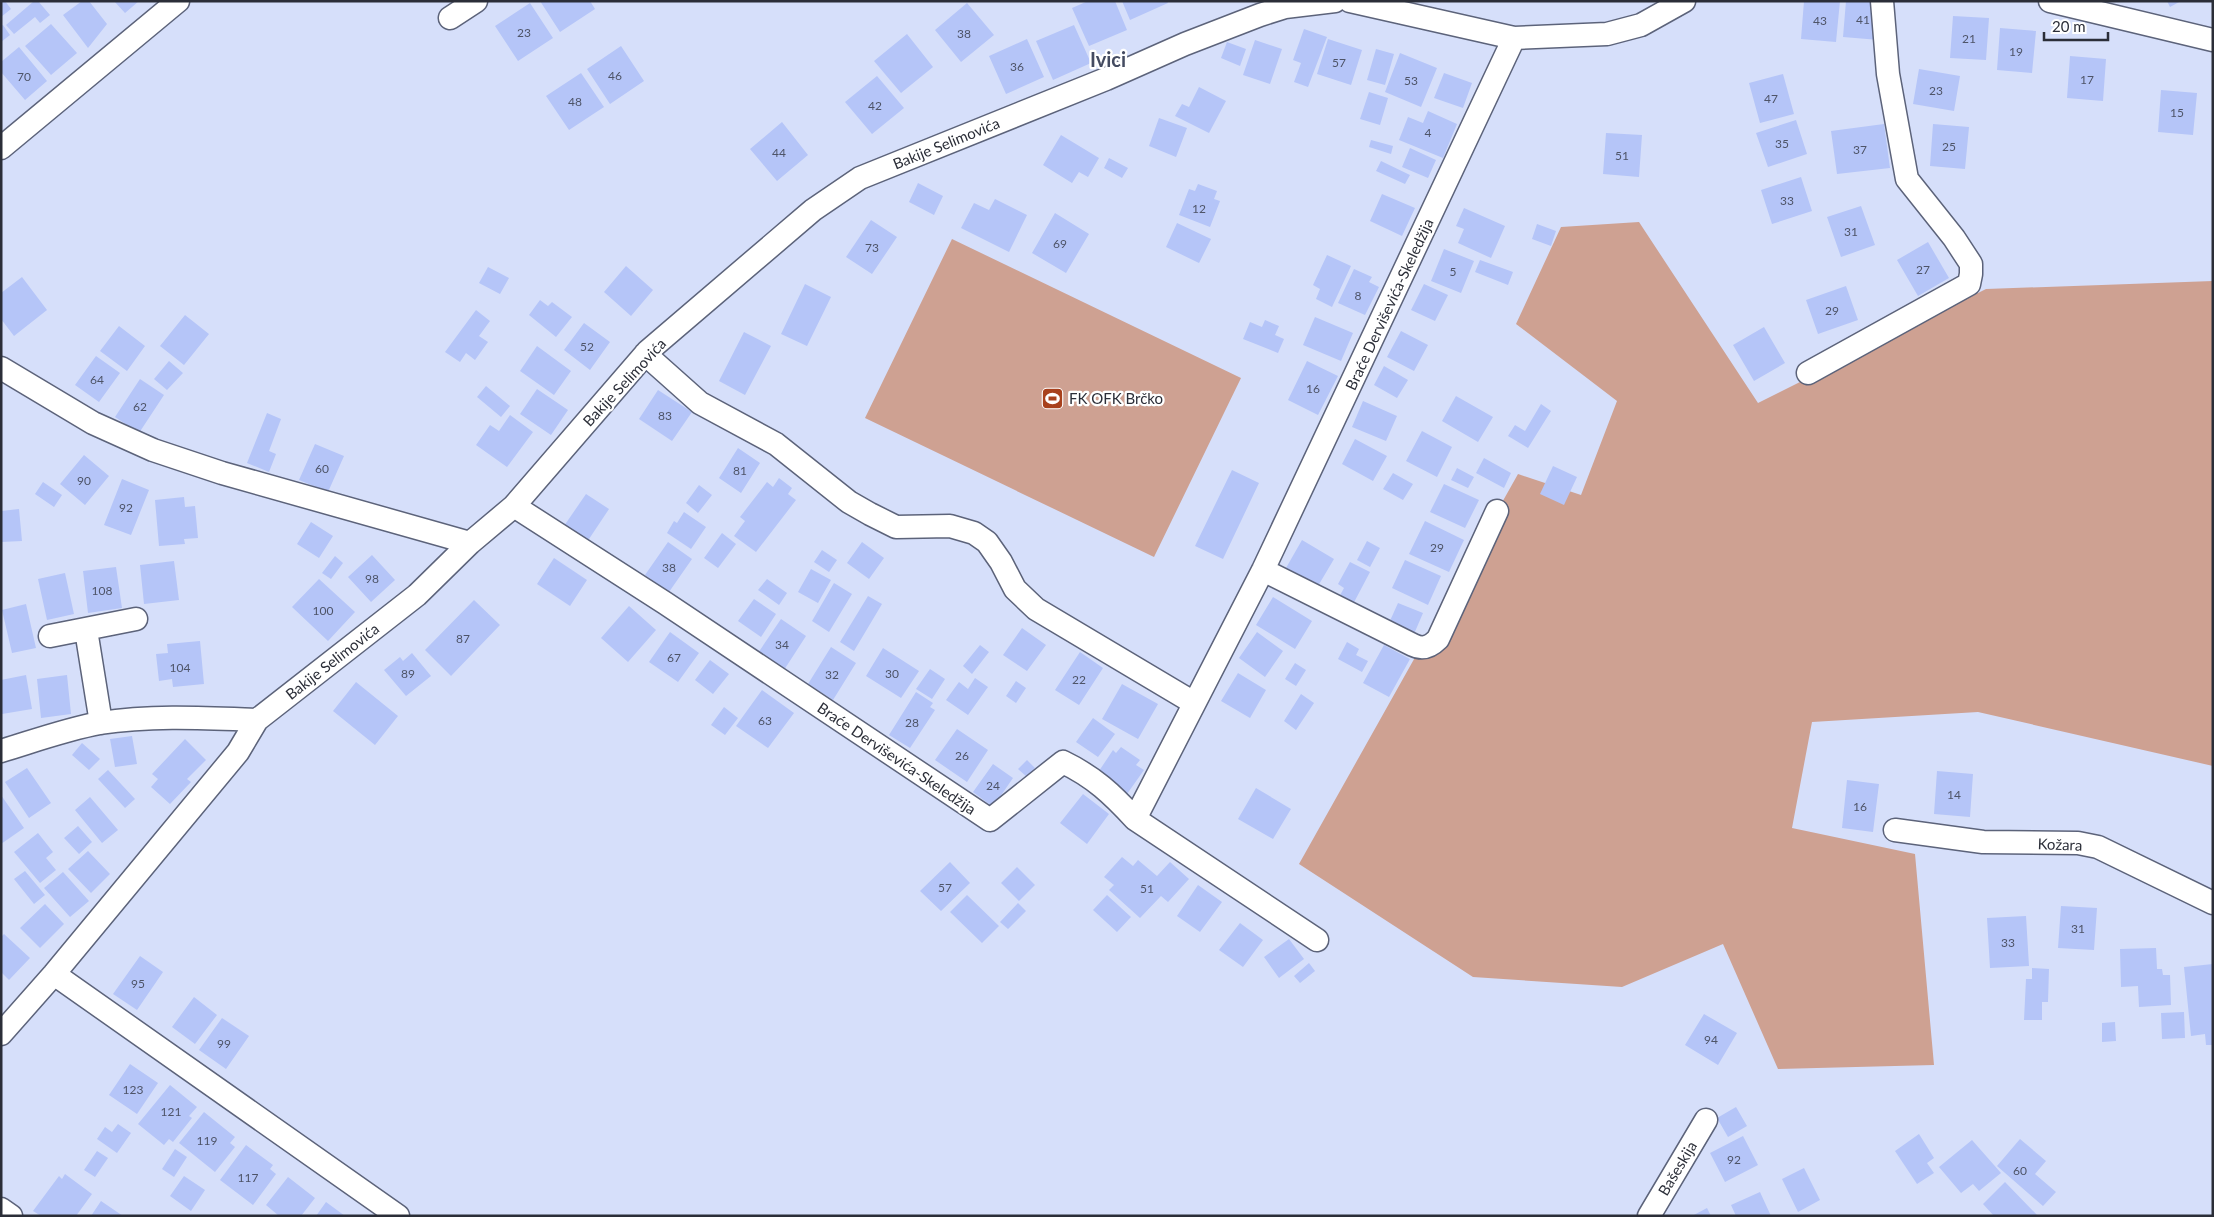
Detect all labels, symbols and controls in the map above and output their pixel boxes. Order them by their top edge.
scale bar [2044,10,2108,42]
house number: 41 [1856,12,1870,27]
house number: 43 [1813,13,1827,28]
text: 20 m [2052,17,2086,35]
house number: 23 [517,25,531,40]
house number: 38 [957,26,971,41]
house number: 21 [1962,31,1976,46]
house number: 19 [2009,44,2023,59]
district label: Ivici [1090,47,1126,71]
house number: 57 [1332,55,1346,70]
house number: 36 [1010,59,1024,74]
house number: 46 [608,68,622,83]
house number: 70 [17,69,31,84]
house number: 17 [2080,72,2094,87]
house number: 53 [1404,73,1418,88]
house number: 23 [1929,83,1943,98]
house number: 47 [1764,91,1778,106]
house number: 48 [568,94,582,109]
house number: 42 [868,98,882,113]
house number: 15 [2170,105,2184,120]
street label: Bakije Selimovića [890,113,1002,173]
house number: 4 [1425,125,1432,140]
house number: 35 [1775,136,1789,151]
house number: 25 [1942,139,1956,154]
house number: 37 [1853,142,1867,157]
house number: 44 [772,145,786,160]
house number: 51 [1615,148,1629,163]
house number: 33 [1780,193,1794,208]
house number: 12 [1192,201,1206,216]
street label: Braće Derviševića-Skeledžija [1341,215,1437,393]
house number: 31 [1844,224,1858,239]
house number: 69 [1053,236,1067,251]
house number: 73 [865,240,879,255]
house number: 27 [1916,262,1930,277]
house number: 5 [1450,264,1457,279]
house number: 8 [1355,288,1362,303]
house number: 29 [1825,303,1839,318]
street label: Bakije Selimovića [579,334,669,430]
house number: 52 [580,339,594,354]
house number: 64 [90,372,104,387]
house number: 16 [1306,381,1320,396]
sports icon: FK OFK Brčko [1041,386,1065,410]
place label: FK OFK Brčko [1069,389,1163,407]
house number: 62 [133,399,147,414]
house number: 83 [658,408,672,423]
house number: 60 [315,461,329,476]
house number: 81 [733,463,747,478]
house number: 90 [77,473,91,488]
house number: 92 [119,500,133,515]
house number: 29 [1430,540,1444,555]
house number: 38 [662,560,676,575]
house number: 98 [365,571,379,586]
house number: 108 [92,583,112,598]
house number: 100 [313,603,333,618]
street label: Bakije Selimovića [282,619,382,703]
house number: 87 [456,631,470,646]
house number: 34 [775,637,789,652]
house number: 67 [667,650,681,665]
house number: 104 [170,660,190,675]
house number: 89 [401,666,415,681]
house number: 30 [885,666,899,681]
house number: 32 [825,667,839,682]
house number: 22 [1072,672,1086,687]
street label: Braće Derviševića-Skeledžija [814,698,980,818]
house number: 63 [758,713,772,728]
house number: 28 [905,715,919,730]
house number: 26 [955,748,969,763]
house number: 24 [986,778,1000,793]
house number: 14 [1947,787,1961,802]
house number: 16 [1853,799,1867,814]
street label: Kožara [2037,834,2083,854]
house number: 57 [938,880,952,895]
house number: 51 [1140,881,1154,896]
house number: 31 [2071,921,2085,936]
house number: 33 [2001,935,2015,950]
house number: 95 [131,976,145,991]
house number: 94 [1704,1032,1718,1047]
house number: 99 [217,1036,231,1051]
house number: 123 [123,1082,143,1097]
house number: 121 [161,1104,181,1119]
house number: 119 [197,1133,217,1148]
street label: Bašeskija [1654,1138,1700,1198]
house number: 92 [1727,1152,1741,1167]
house number: 60 [2013,1163,2027,1178]
house number: 117 [238,1170,258,1185]

